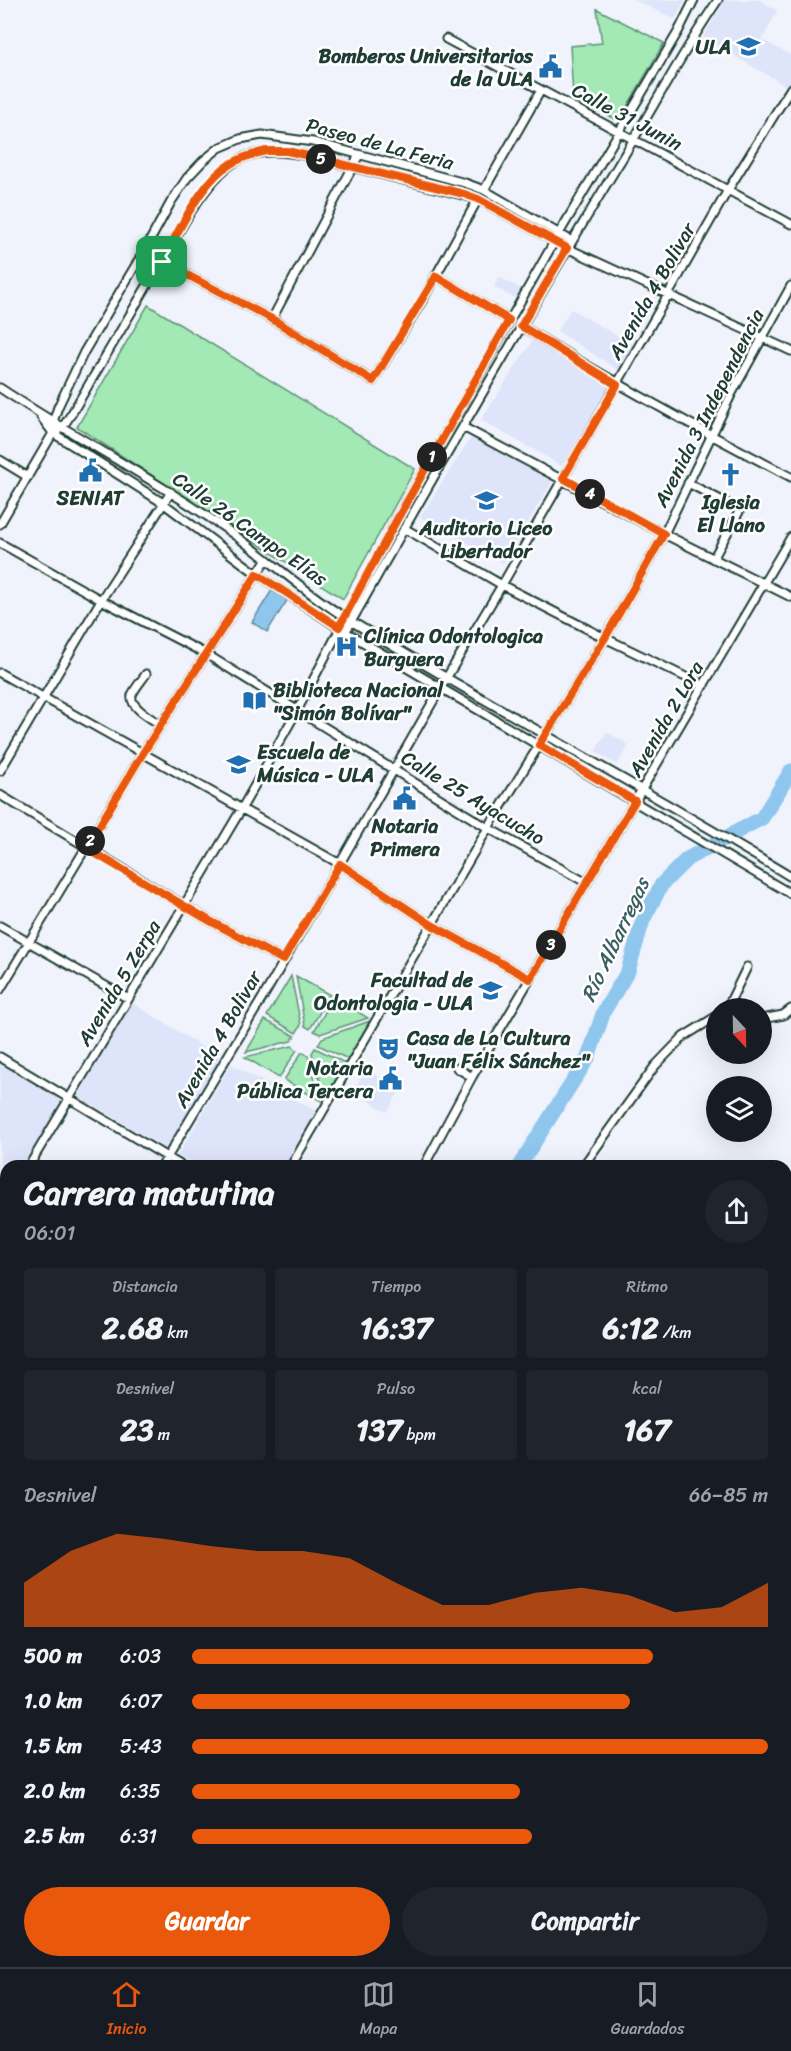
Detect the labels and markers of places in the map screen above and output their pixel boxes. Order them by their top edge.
place label: ULA [696,30,731,65]
school or university icon: ULA [736,34,762,60]
place label: Bomberos Universitarios de la ULA [318,39,534,97]
public building icon: Bomberos Universitarios de la ULA [538,54,564,80]
pin: 5 [306,144,336,174]
pin [136,236,187,287]
pin: 1 [417,442,447,472]
public building icon: SENIAT [77,458,103,484]
church icon: Iglesia El Llano [718,461,744,487]
pin: 4 [575,479,605,509]
place label: SENIAT [56,481,125,516]
place label: Iglesia El Llano [697,485,766,543]
school or university icon: Auditorio Liceo Libertador [473,487,499,513]
place label: Auditorio Liceo Libertador [419,511,553,569]
place label: Clínica Odontologica Burguera [363,619,543,677]
hospital icon: Clínica Odontologica Burguera [333,634,359,660]
place label: Biblioteca Nacional "Simón Bolívar" [273,673,444,731]
library icon: Biblioteca Nacional "Simón Bolívar" [242,688,268,714]
place label: Escuela de Música - ULA [256,735,374,793]
school or university icon: Escuela de Música - ULA [226,751,252,777]
public building icon: Notaria Primera [392,785,418,811]
place label: Notaria Primera [370,809,441,867]
pin: 2 [75,826,105,856]
pin: 3 [536,930,566,960]
place label: Facultad de Odontologia - ULA [314,963,474,1021]
school or university icon: Facultad de Odontologia - ULA [478,978,504,1004]
place label: Casa de La Cultura "Juan Félix Sánchez" [406,1021,591,1079]
theatre icon: Casa de La Cultura "Juan Félix Sánchez" [376,1036,402,1062]
place label: Notaria Pública Tercera [237,1051,374,1109]
public building icon: Notaria Pública Tercera [378,1066,404,1092]

